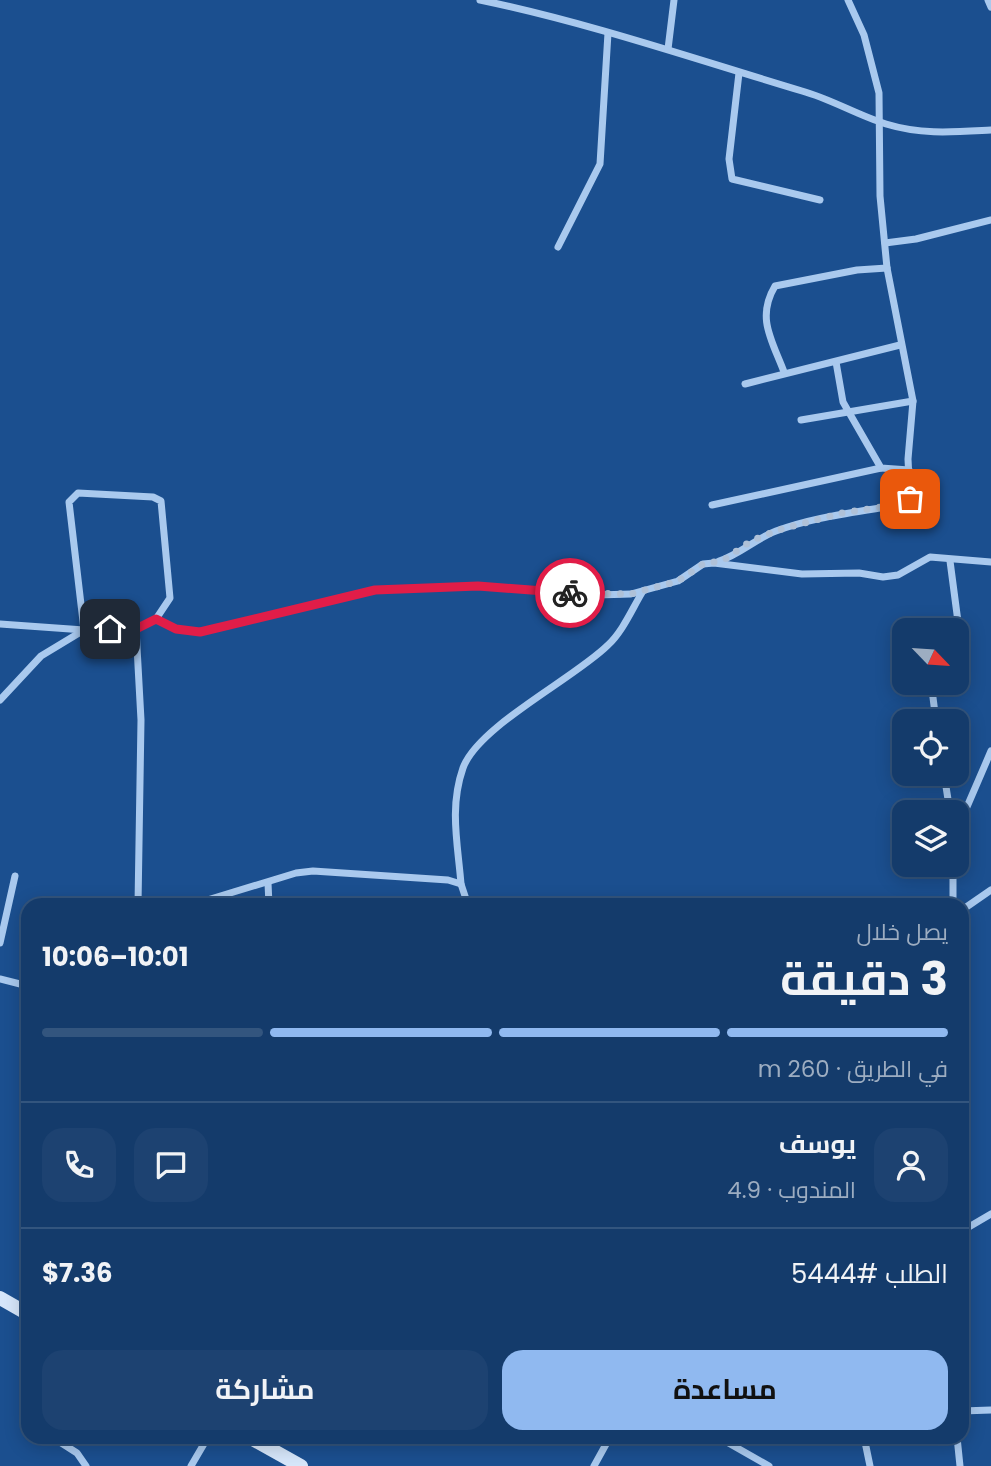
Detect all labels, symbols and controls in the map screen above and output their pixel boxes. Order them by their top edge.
pin [880,469,940,529]
icon: bag [891,480,929,518]
courier [535,558,605,628]
icon: bike [551,574,589,612]
pin [80,599,140,659]
icon: home [91,610,129,648]
north arrow [892,618,970,695]
map controls [892,618,969,877]
button: locate [892,709,969,786]
button: layers [892,800,969,877]
text: يصل خلال [857,916,948,948]
text: 10:01–10:06 [42,939,189,975]
text: 3 دقيقة [780,947,948,1011]
text: في الطريق · 260 m [758,1053,948,1085]
text: يوسف [779,1126,856,1162]
button: phone [42,1128,116,1202]
button: chat [134,1128,208,1202]
button: person [874,1128,948,1202]
text: المندوب · 4.9 [727,1174,856,1206]
text: $7.36 [42,1255,113,1291]
text: الطلب #5444 [791,1256,948,1292]
button: مشاركة [42,1350,488,1430]
button: مساعدة [502,1350,948,1430]

